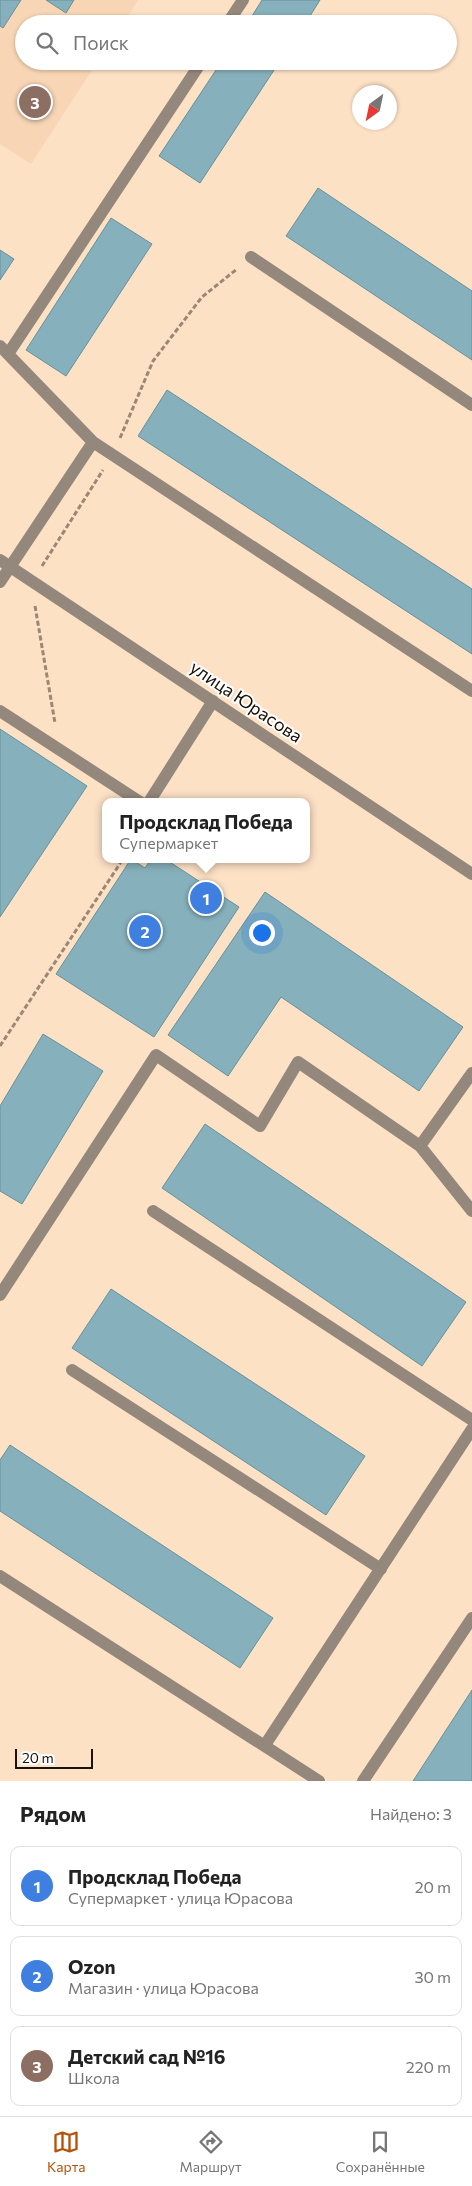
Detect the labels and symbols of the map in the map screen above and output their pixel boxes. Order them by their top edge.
pin: 3 [19,83,51,121]
north arrow [352,85,397,130]
street label: улица Юрасова [186,656,307,747]
pin: 1 [190,879,222,917]
pin: 2 [129,912,161,950]
your location [249,920,275,946]
scale bar [15,1746,92,1769]

